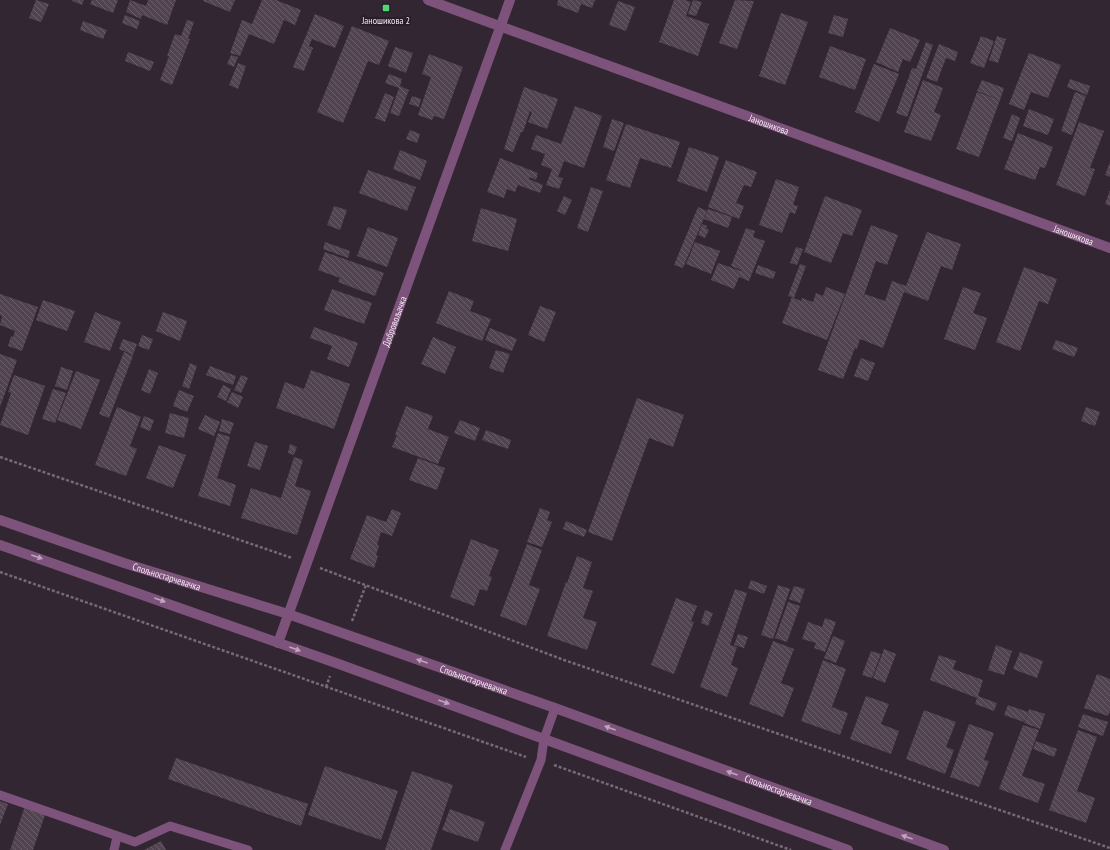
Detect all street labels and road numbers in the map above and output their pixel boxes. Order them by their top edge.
street label: Јаношикова [746,111,791,138]
street label: Јаношикова [1051,222,1095,248]
street label: Добровољачка [379,294,410,348]
street label: Спољностарчевачка [131,560,202,593]
street label: Спољностарчевачка [438,662,509,698]
street label: Спољностарчевачка [743,772,814,808]

